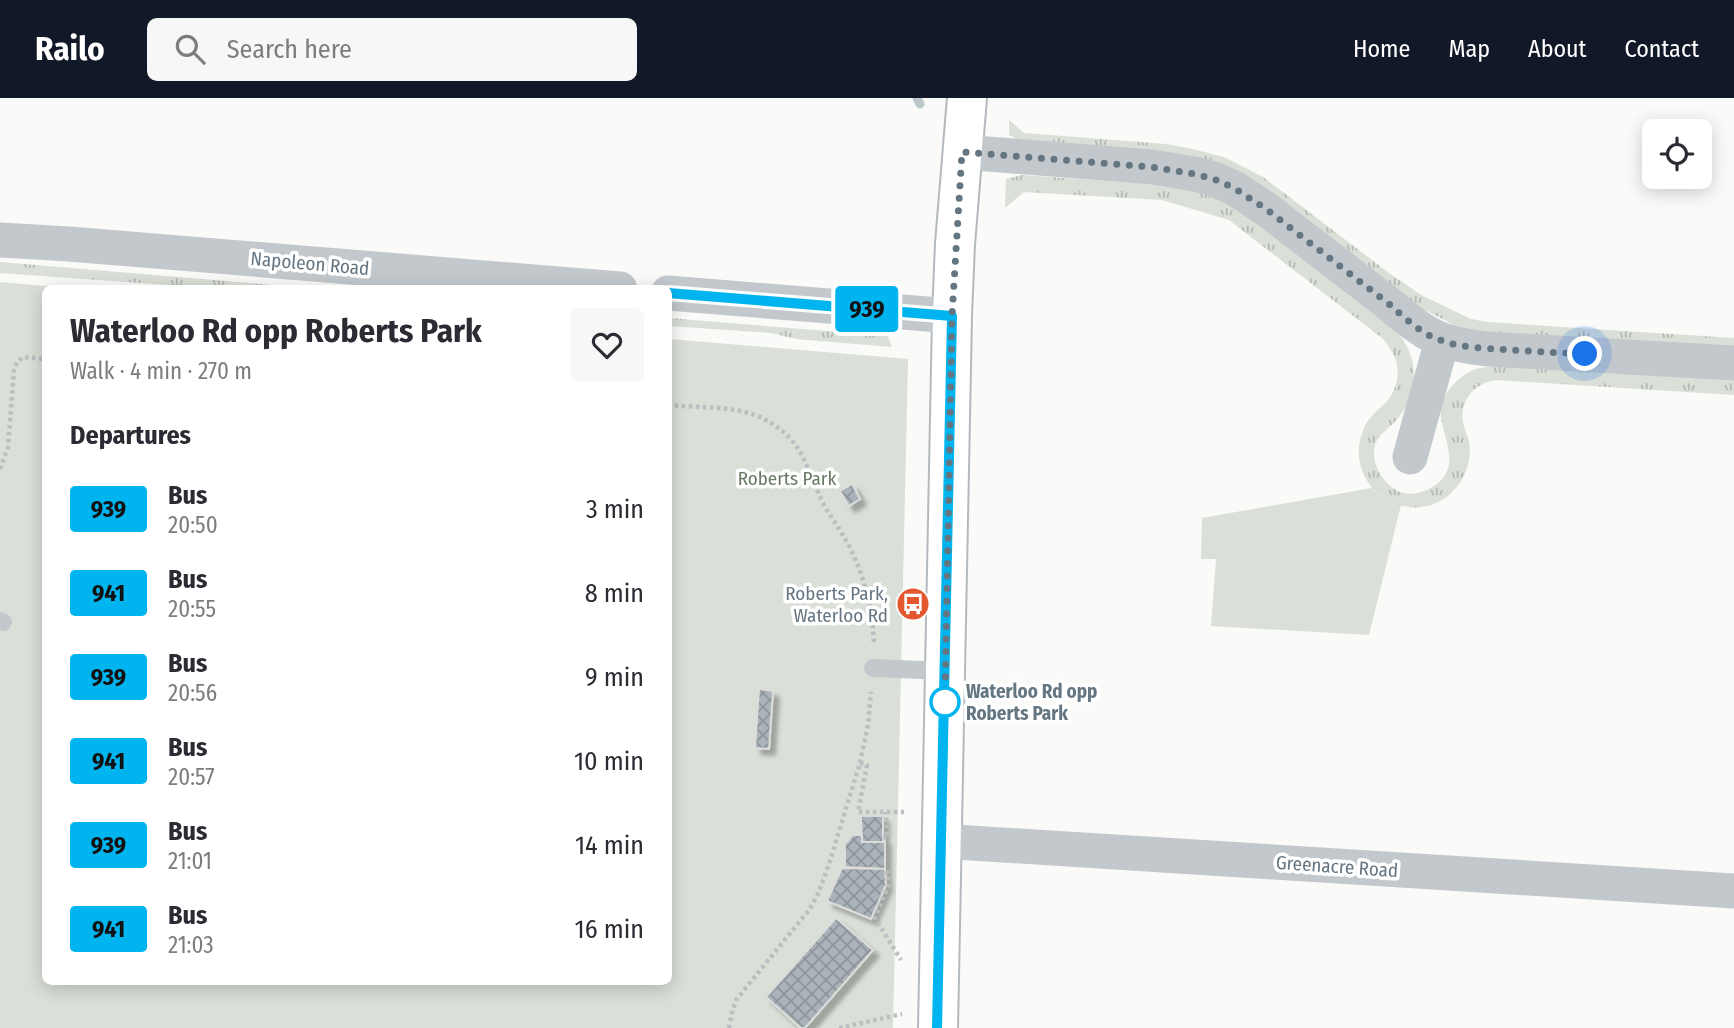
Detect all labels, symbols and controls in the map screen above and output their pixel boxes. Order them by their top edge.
search box [147,18,637,81]
text: Railo [35,29,105,69]
icon: search [171,30,209,68]
text: Search here [227,34,352,65]
text: Home [1353,35,1410,63]
text: Map [1448,35,1490,63]
text: About [1528,35,1586,63]
text: Contact [1624,35,1699,63]
map controls [1642,119,1712,189]
button: locate [1642,119,1712,189]
street label: Napoleon Road [250,247,370,280]
line badge: 939 [827,286,907,332]
text: 939 [849,295,885,323]
button: heart [570,308,644,382]
text: Waterloo Rd opp Roberts Park [70,311,482,351]
your location [1567,336,1602,371]
text: Walk · 4 min · 270 m [70,357,252,385]
text: Departures [70,420,191,451]
park label: Roberts Park [738,467,837,490]
text: Bus [168,480,207,511]
text: 3 min [586,494,644,525]
text: 939 [91,495,126,523]
text: 20:50 [168,511,218,539]
text: Bus [168,564,207,595]
text: 8 min [585,578,644,609]
text: 941 [92,579,125,607]
place label: Roberts Park, Waterloo Rd [785,582,888,627]
bus stop icon: Roberts Park, Waterloo Rd [894,585,932,623]
text: 20:55 [168,595,216,623]
text: Bus [168,648,207,679]
text: 9 min [585,662,644,693]
text: 939 [91,663,126,691]
text: 20:56 [168,679,217,707]
place label: Waterloo Rd opp Roberts Park [966,680,1097,725]
marker: Waterloo Rd opp Roberts Park [930,687,960,717]
text: Bus [168,732,207,763]
text: 10 min [574,746,644,777]
text: 941 [92,747,125,775]
text: 20:57 [168,763,214,791]
text: Bus [168,816,207,847]
text: 14 min [575,830,644,861]
text: 939 [91,831,126,859]
text: 21:01 [168,847,212,875]
street label: Greenacre Road [1275,851,1399,882]
text: Bus [168,900,207,931]
text: 16 min [575,914,644,945]
text: 941 [92,915,125,943]
text: 21:03 [168,931,214,959]

